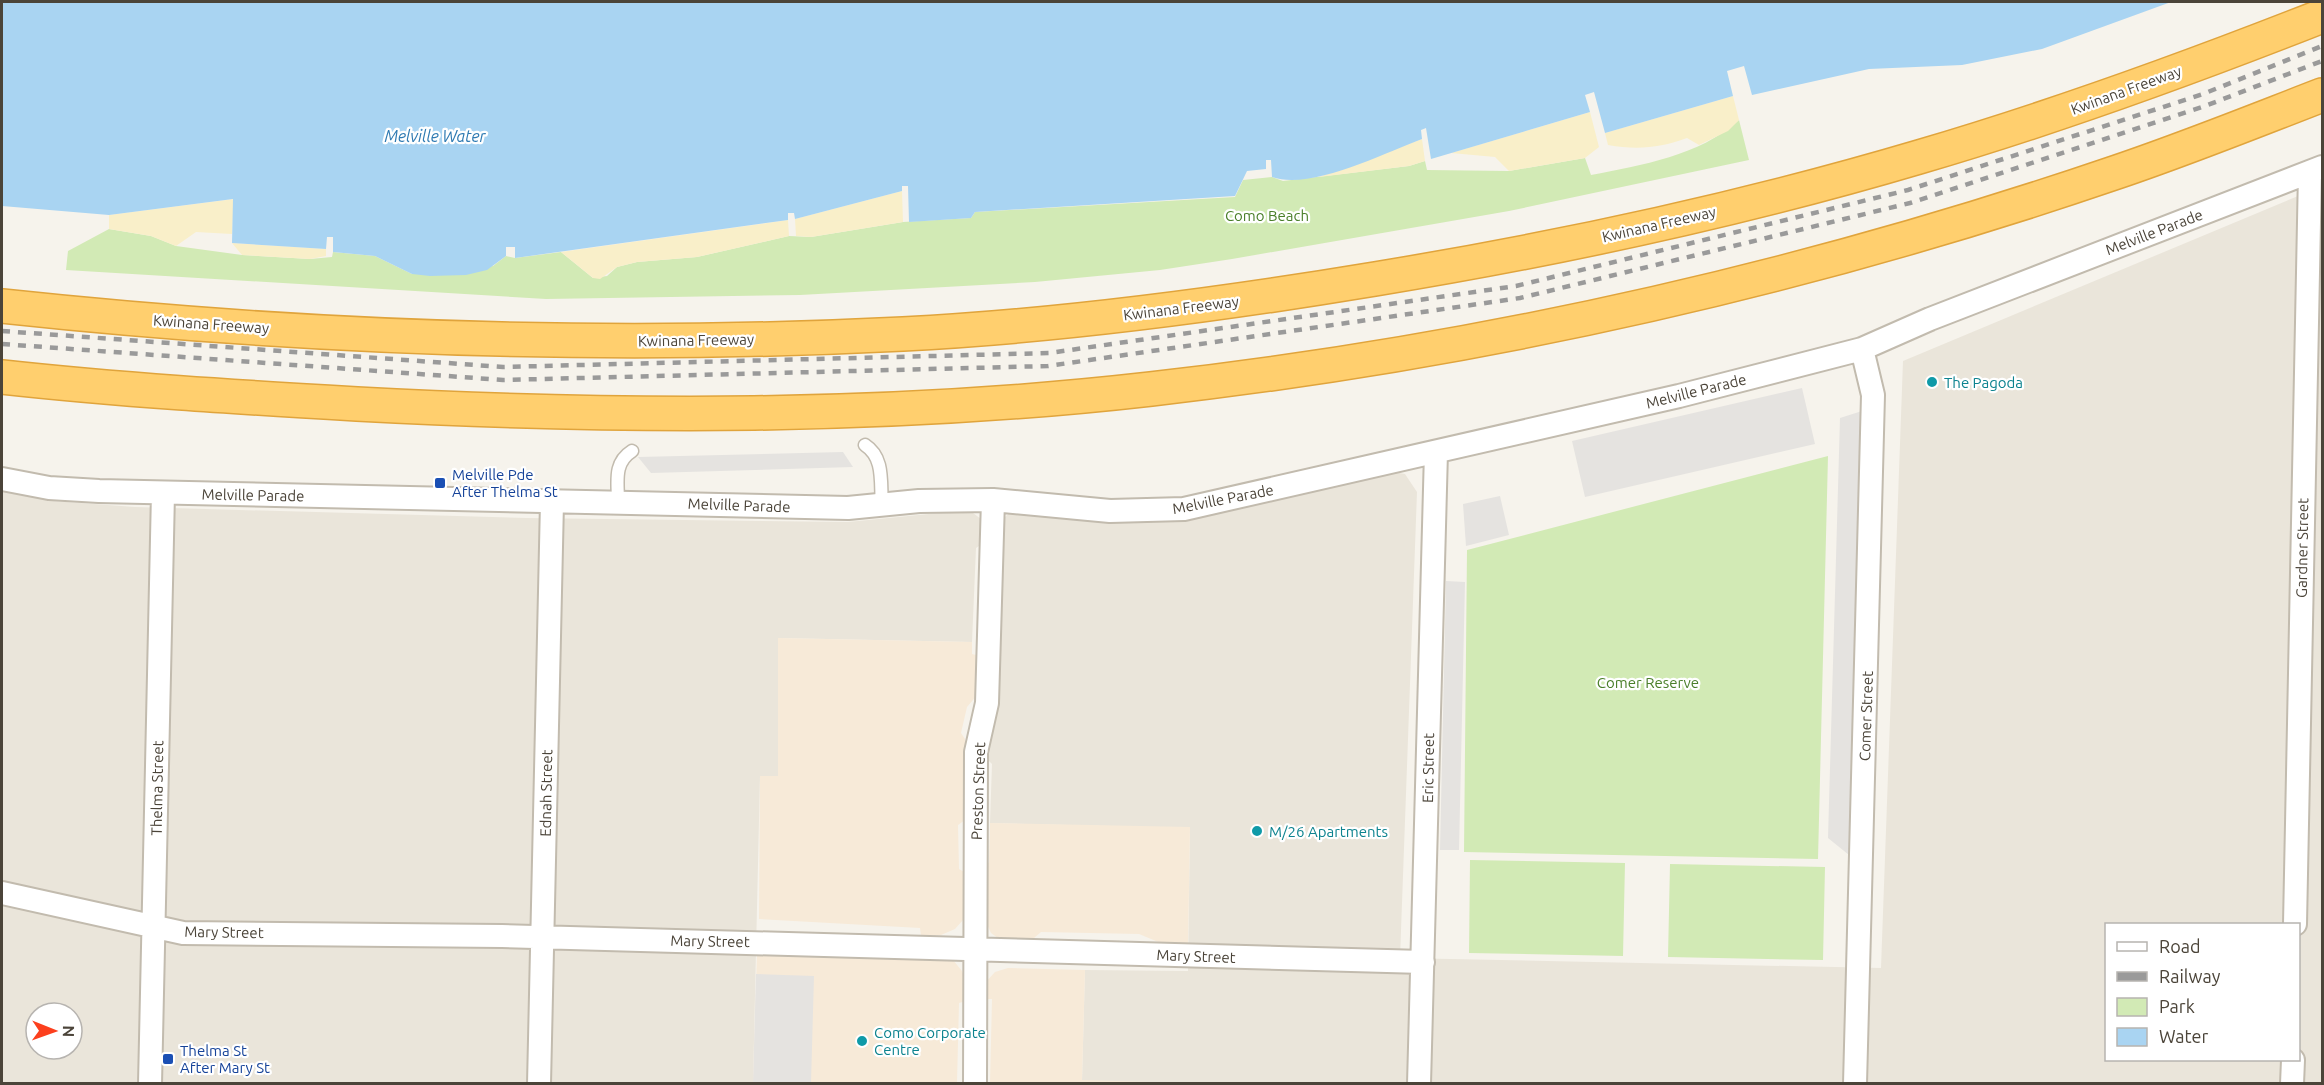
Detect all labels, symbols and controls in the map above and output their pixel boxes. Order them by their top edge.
street label: Kwinana Freeway [2068,62,2184,118]
water label: Melville Water [384,127,486,145]
street label: Kwinana Freeway [1600,203,1718,245]
street label: Melville Parade [2103,206,2205,258]
park label: Como Beach [1225,207,1309,224]
street label: Kwinana Freeway [1122,292,1240,324]
street label: Kwinana Freeway [152,311,270,337]
street label: Kwinana Freeway [638,330,754,350]
street label: Melville Parade [1644,370,1748,412]
place label: The Pagoda [1944,374,2023,391]
marker: The Pagoda [1925,375,1939,389]
place label: Melville Pde After Thelma St [452,466,558,500]
marker: Melville Pde After Thelma St [433,476,447,490]
street label: Melville Parade [1171,481,1275,517]
street label: Melville Parade [201,486,305,504]
street label: Melville Parade [687,495,791,515]
street label: Gardner Street [2293,498,2311,598]
street label: Comer Street [1856,671,1876,761]
park label: Comer Reserve [1597,674,1699,691]
street label: Eric Street [1419,733,1437,803]
street label: Thelma Street [148,740,166,836]
street label: Preston Street [968,742,988,840]
street label: Ednah Street [537,749,555,837]
place label: M/26 Apartments [1269,823,1388,840]
marker: M/26 Apartments [1250,824,1264,838]
street label: Mary Street [184,923,264,941]
legend [2105,923,2300,1061]
street label: Mary Street [670,932,750,950]
text: Road [2159,936,2201,956]
street label: Mary Street [1156,946,1236,966]
text: Railway [2159,966,2221,986]
text: Park [2159,996,2195,1016]
north arrow [24,1001,84,1061]
place label: Como Corporate Centre [874,1024,986,1058]
text: N [60,1025,78,1037]
text: Water [2159,1026,2209,1046]
marker: Como Corporate Centre [855,1034,869,1048]
place label: Thelma St After Mary St [180,1042,270,1076]
marker: Thelma St After Mary St [161,1052,175,1066]

